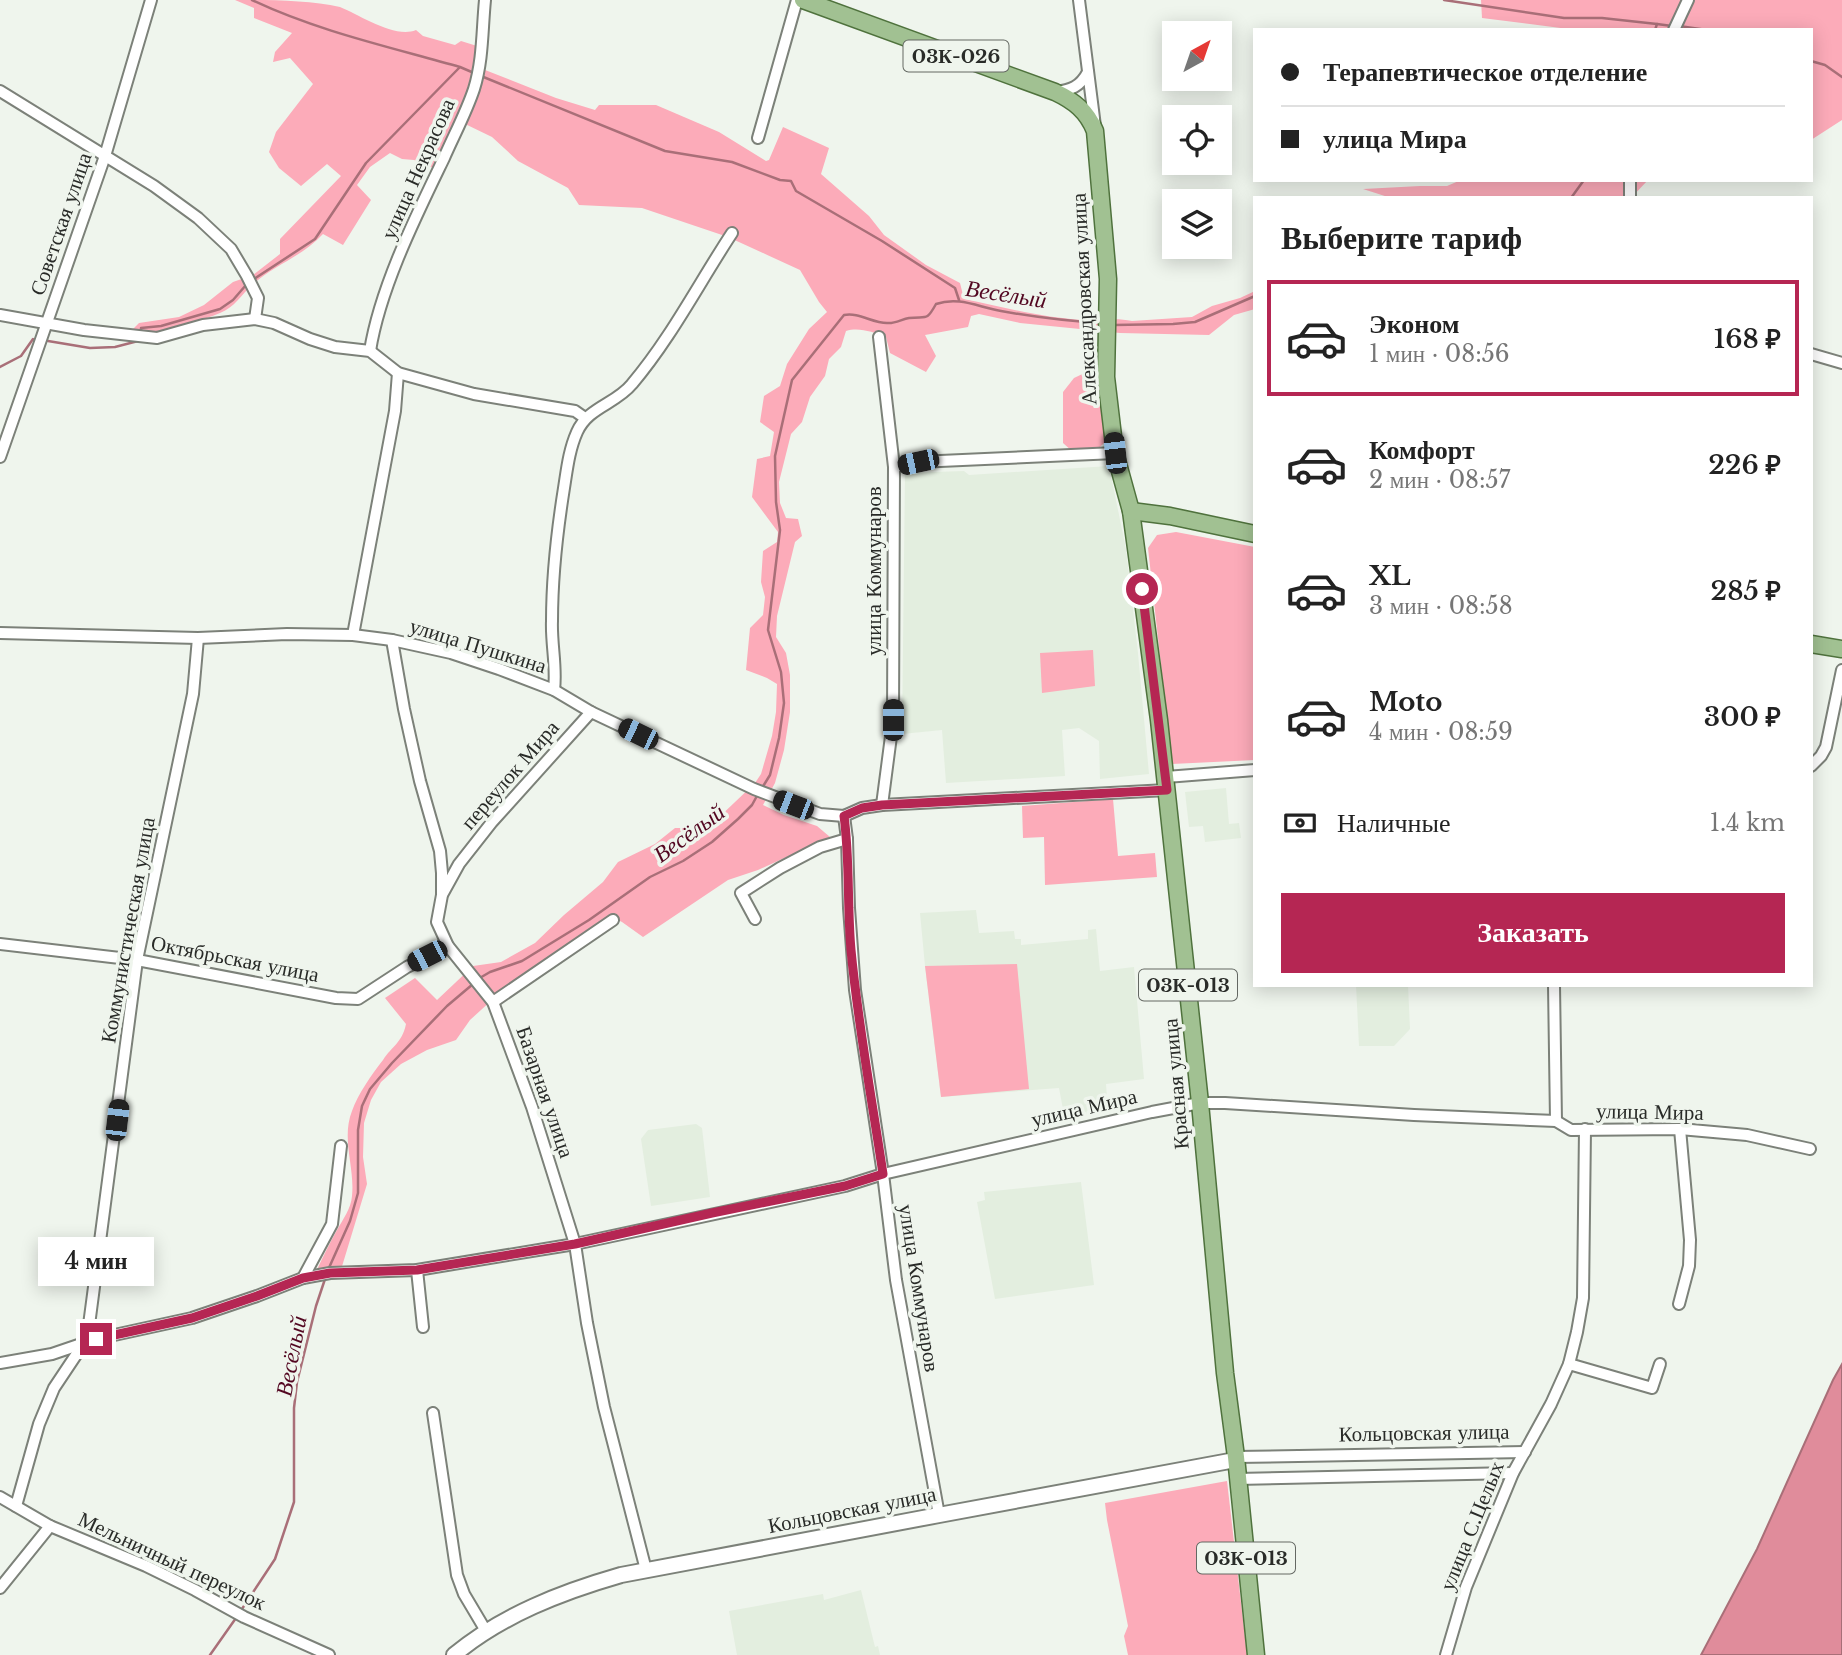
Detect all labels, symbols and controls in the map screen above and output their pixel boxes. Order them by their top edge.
north arrow [1162,21,1232,91]
map controls [1162,21,1232,259]
road number: 03К-026 [904,40,1009,72]
text: Терапевтическое отделение [1323,56,1647,88]
street label: улица Некрасова [375,94,461,243]
button: locate [1162,105,1232,175]
text: улица Мира [1323,123,1467,155]
street label: Советская улица [24,149,98,299]
button: layers [1162,189,1232,259]
street label: Александровская улица [1065,192,1103,406]
text: Выберите тариф [1281,218,1522,258]
water label: Весёлый [964,274,1049,314]
icon: car [1285,307,1348,370]
text: Эконом [1369,308,1459,340]
text: 168 ₽ [1714,323,1781,355]
text: 1 мин · 08:56 [1369,340,1510,368]
car [1103,431,1128,475]
icon: car [1285,433,1348,496]
text: Комфорт [1369,434,1475,466]
car [896,447,941,477]
text: 226 ₽ [1708,449,1781,481]
text: 2 мин · 08:57 [1369,466,1510,494]
street label: улица Коммунаров [861,486,887,656]
icon: car [1285,559,1348,622]
text: XL [1369,560,1411,592]
route start [1126,573,1158,605]
text: 285 ₽ [1711,575,1781,607]
text: 3 мин · 08:58 [1369,592,1513,620]
street label: улица Пушкина [406,613,550,679]
icon: car [1285,685,1348,748]
text: Moto [1369,686,1442,718]
car [883,699,904,741]
text: 300 ₽ [1704,701,1781,733]
street label: переулок Мира [455,714,565,835]
car [615,715,662,753]
text: 4 мин · 08:59 [1369,718,1513,746]
car [770,788,817,822]
water label: Весёлый [648,797,731,868]
icon: cash [1281,804,1319,842]
text: Наличные [1337,807,1450,839]
text: 1.4 km [1710,809,1785,837]
street label: Коммунистическая улица [95,814,161,1045]
button: Заказать [1281,893,1785,973]
street label: Октябрьская улица [149,930,322,988]
car [404,937,451,975]
road number: 03К-013 [1139,970,1237,1001]
street label: Красная улица [1157,1017,1195,1151]
street label: Базарная улица [510,1023,580,1162]
street label: улица Мира [1029,1083,1140,1133]
car [105,1098,130,1142]
street label: улица Мира [1596,1098,1705,1126]
street label: улица Коммунаров [893,1202,945,1374]
callout: 4 мин [38,1238,154,1286]
text: 4 мин [64,1247,128,1275]
water label: Весёлый [269,1313,313,1399]
route end [80,1323,112,1355]
street label: Кольцовская улица [1338,1418,1510,1447]
street label: улица С.Целых [1434,1457,1510,1594]
street label: Кольцовская улица [766,1481,939,1539]
street label: Мельничный переулок [74,1506,271,1616]
road number: 03К-013 [1197,1542,1295,1574]

